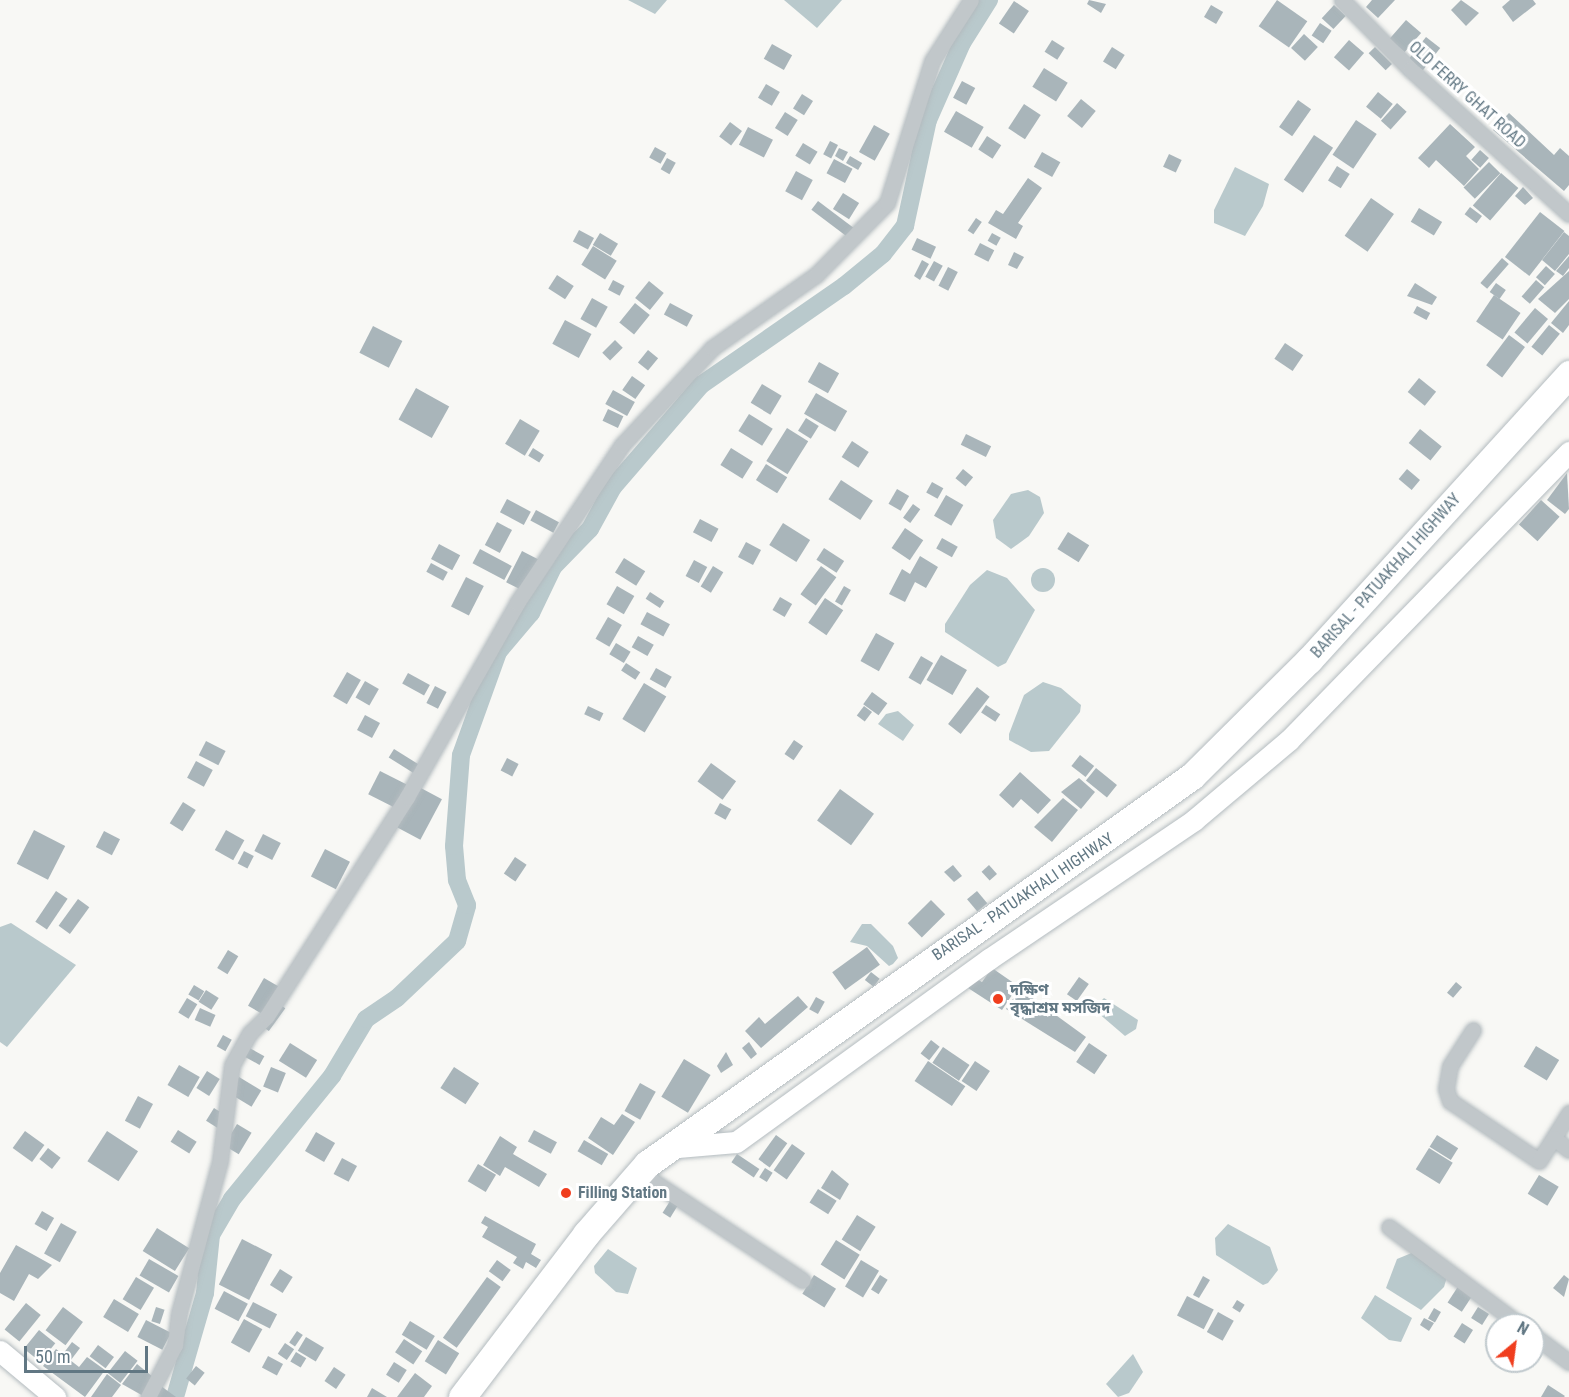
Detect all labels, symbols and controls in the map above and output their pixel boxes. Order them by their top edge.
street label: OLD FERRY GHAT ROAD [1405,38,1529,152]
street label: BARISAL - PATUAKHALI HIGHWAY [1307,490,1465,662]
street label: BARISAL - PATUAKHALI HIGHWAY [929,829,1117,965]
place label: দক্ষিণ বৃদ্ধাশ্রম মসজিদ [1010,980,1110,1018]
marker: দক্ষিণ বৃদ্ধাশ্রম মসজিদ [991,992,1005,1006]
place label: Filling Station [578,1183,667,1203]
marker: Filling Station [559,1186,573,1200]
north arrow [1485,1313,1545,1373]
text: N [1514,1318,1532,1339]
scale bar [27,1334,152,1372]
text: 50 m [35,1346,70,1367]

